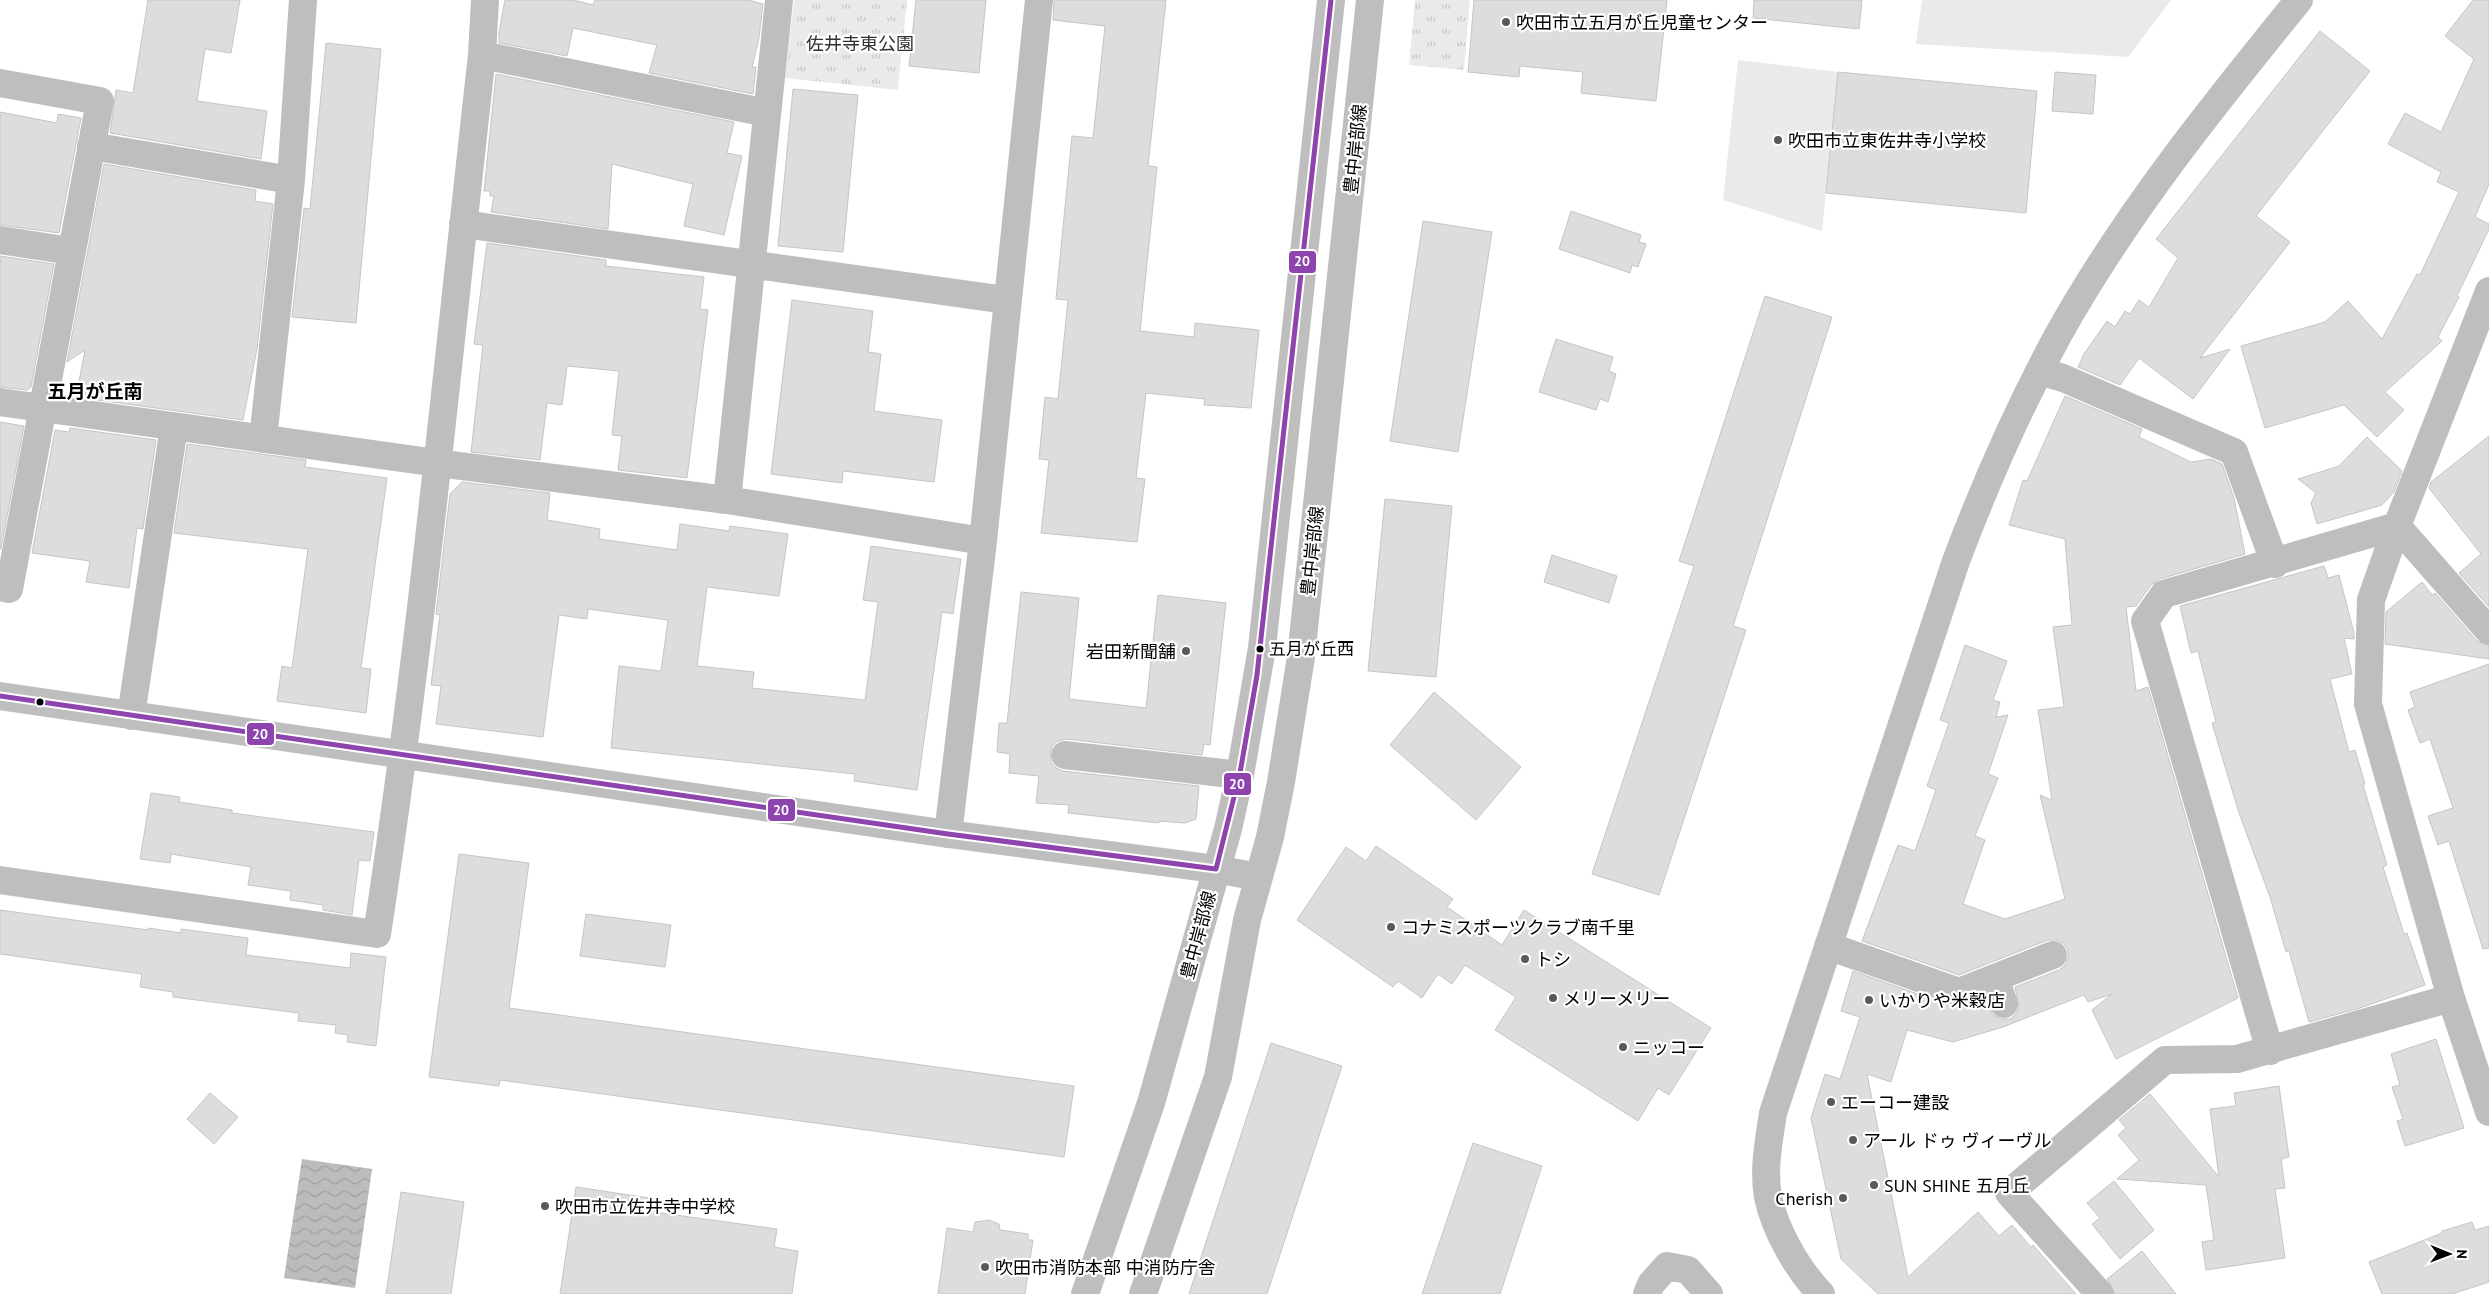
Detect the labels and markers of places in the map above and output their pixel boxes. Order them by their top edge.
place label: 吹田市立五月が丘児童センター [1516,11,1768,34]
marker: 吹田市立五月が丘児童センター [1500,16,1512,28]
place label: 吹田市立東佐井寺小学校 [1788,129,1986,152]
marker: 吹田市立東佐井寺小学校 [1772,134,1784,146]
place label: 五月が丘西 [1269,638,1354,660]
place label: 岩田新聞舗 [1086,640,1176,663]
marker: 五月が丘西 [1255,644,1265,654]
marker: 岩田新聞舗 [1180,645,1192,657]
unlabelled marker [35,697,45,707]
place label: コナミスポーツクラブ南千里 [1401,916,1635,939]
marker: コナミスポーツクラブ南千里 [1385,921,1397,933]
place label: トシ [1535,948,1571,971]
marker: トシ [1519,953,1531,965]
place label: メリーメリー [1563,987,1670,1010]
place label: いかりや米穀店 [1879,989,2005,1012]
marker: メリーメリー [1547,992,1559,1004]
marker: いかりや米穀店 [1863,994,1875,1006]
place label: ニッコー [1633,1036,1705,1059]
marker: ニッコー [1617,1041,1629,1053]
place label: エーコー建設 [1841,1091,1949,1114]
marker: エーコー建設 [1825,1096,1837,1108]
place label: アール ドゥ ヴィーヴル [1863,1129,2052,1152]
marker: アール ドゥ ヴィーヴル [1847,1134,1859,1146]
place label: SUN SHINE 五月丘 [1884,1174,2030,1197]
marker: SUN SHINE 五月丘 [1868,1179,1880,1191]
place label: Cherish [1775,1187,1833,1210]
marker: Cherish [1837,1192,1849,1204]
place label: 吹田市立佐井寺中学校 [555,1195,735,1218]
marker: 吹田市立佐井寺中学校 [539,1200,551,1212]
place label: 吹田市消防本部 中消防庁舎 [995,1256,1216,1279]
marker: 吹田市消防本部 中消防庁舎 [979,1261,991,1273]

